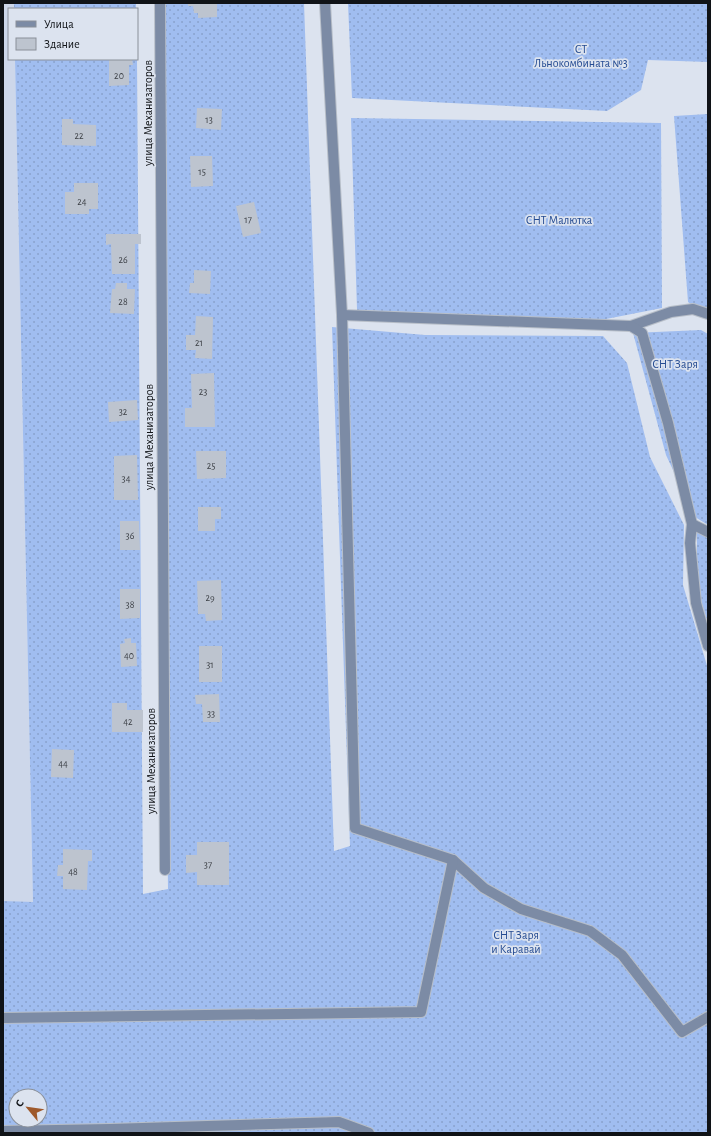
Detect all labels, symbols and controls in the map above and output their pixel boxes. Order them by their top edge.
legend [8,8,138,60]
text: Улица [44,18,74,30]
text: Здание [44,38,80,50]
park label: СТ Льнокомбината №3 [534,43,628,69]
street label: улица Механизаторов [142,59,155,167]
house number: 20 [114,71,124,81]
house number: 13 [205,115,213,125]
house number: 22 [74,131,84,141]
house number: 15 [198,167,206,177]
house number: 24 [77,197,87,207]
park label: СНТ Малютка [526,214,593,226]
house number: 17 [244,215,252,225]
house number: 26 [118,255,128,265]
house number: 28 [118,297,128,307]
house number: 21 [195,338,203,348]
park label: СНТ Заря [652,358,698,370]
street label: улица Механизаторов [143,383,156,491]
house number: 23 [199,387,207,397]
house number: 32 [119,407,128,417]
house number: 25 [207,461,215,471]
house number: 34 [122,474,131,484]
house number: 36 [126,531,135,541]
house number: 29 [205,593,215,603]
house number: 38 [126,600,135,610]
house number: 40 [124,651,134,661]
house number: 31 [206,660,214,670]
street label: улица Механизаторов [145,707,158,815]
house number: 33 [207,709,215,719]
house number: 42 [123,717,133,727]
house number: 44 [58,759,68,769]
house number: 37 [204,860,212,870]
house number: 48 [68,867,78,877]
park label: СНТ Заря и Каравай [491,929,541,955]
north arrow [8,1088,48,1128]
text: С [13,1098,26,1109]

